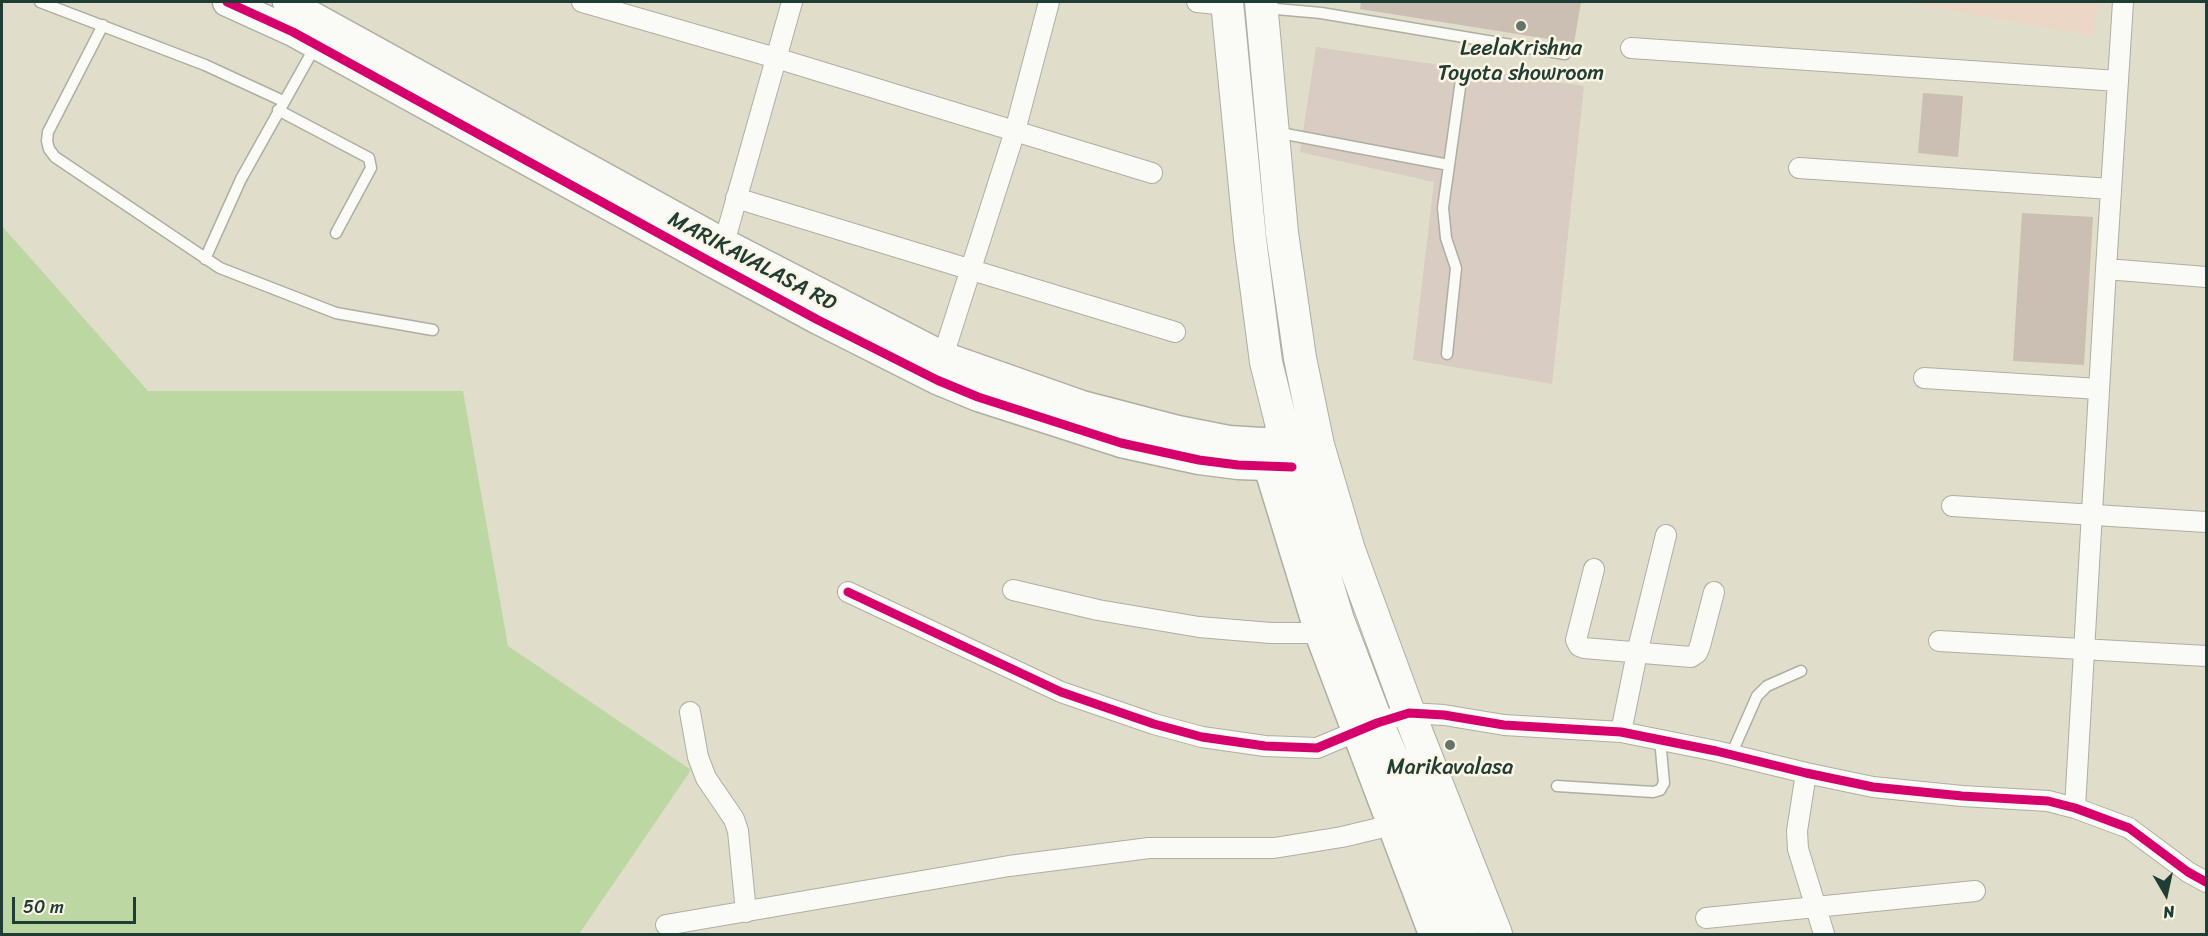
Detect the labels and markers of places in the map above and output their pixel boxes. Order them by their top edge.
marker: LeelaKrishna Toyota showroom [1514,19,1528,33]
place label: LeelaKrishna Toyota showroom [1438,36,1604,88]
marker: Marikavalasa [1443,738,1457,752]
place label: Marikavalasa [1387,755,1513,781]

